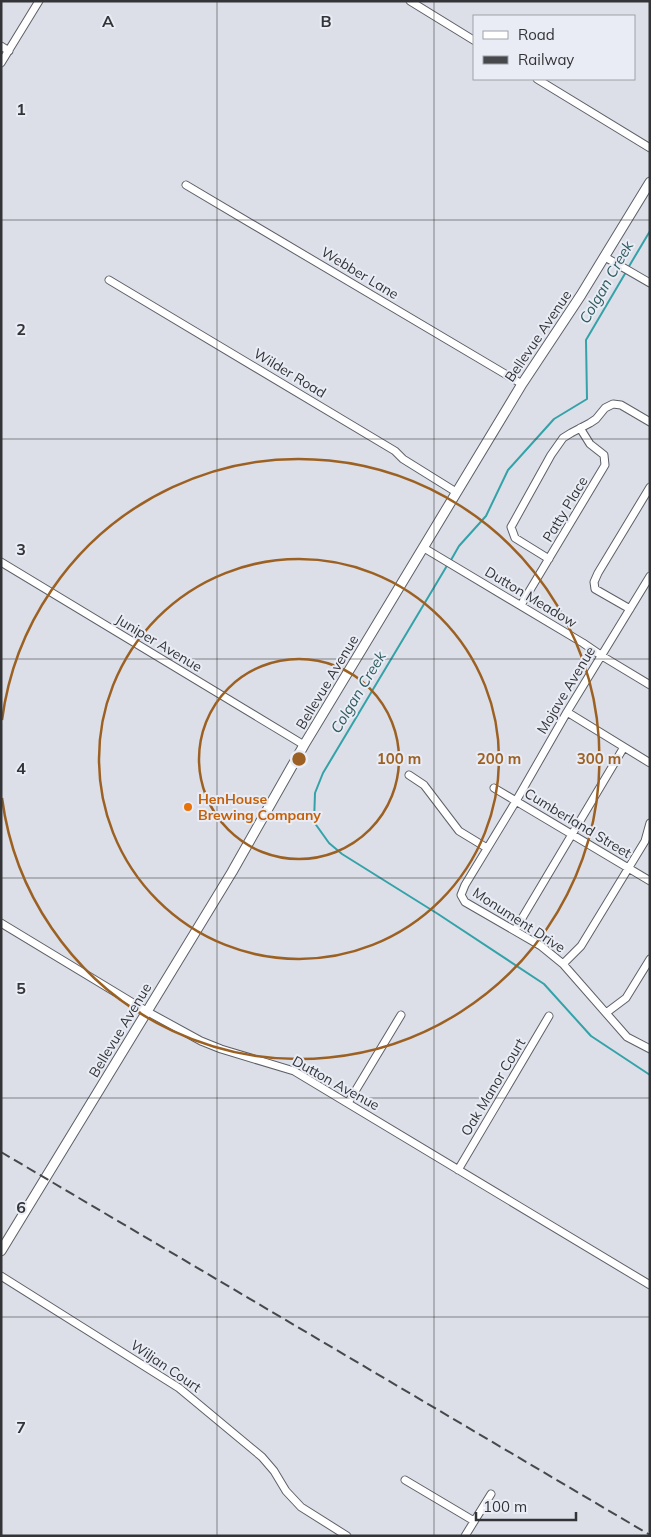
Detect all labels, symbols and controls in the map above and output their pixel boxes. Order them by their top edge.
text: A [102,11,114,31]
text: B [320,11,332,31]
legend [473,15,636,80]
text: Road [518,25,555,44]
text: Railway [518,50,574,69]
text: 1 [16,99,26,119]
water label: Colgan Creek [575,236,638,327]
street label: Webber Lane [318,243,402,303]
street label: Bellevue Avenue [501,287,575,385]
text: 2 [16,319,26,339]
street label: Wilder Road [251,344,329,402]
street label: Patty Place [538,473,592,545]
text: 3 [16,539,26,559]
street label: Dutton Meadow [482,562,580,632]
street label: Juniper Avenue [112,610,206,676]
street label: Bellevue Avenue [292,632,362,732]
street label: Mojave Avenue [533,643,599,737]
water label: Colgan Creek [326,646,391,736]
text: 100 m [377,749,421,768]
text: 200 m [477,749,521,768]
text: 300 m [577,749,621,768]
centre of rings [290,750,308,768]
text: 4 [16,758,26,778]
street label: Cumberland Street [521,784,635,862]
place label: HenHouse Brewing Company [198,790,321,824]
marker: HenHouse Brewing Company [182,801,194,813]
street label: Monument Drive [469,883,569,957]
text: 5 [16,978,26,998]
street label: Bellevue Avenue [85,980,155,1080]
street label: Oak Manor Court [457,1035,529,1139]
street label: Dutton Avenue [289,1052,383,1114]
text: 6 [16,1197,26,1217]
street label: Wiljan Court [127,1336,205,1396]
text: 7 [16,1417,26,1437]
scale bar [476,1490,576,1522]
text: 100 m [483,1497,527,1516]

